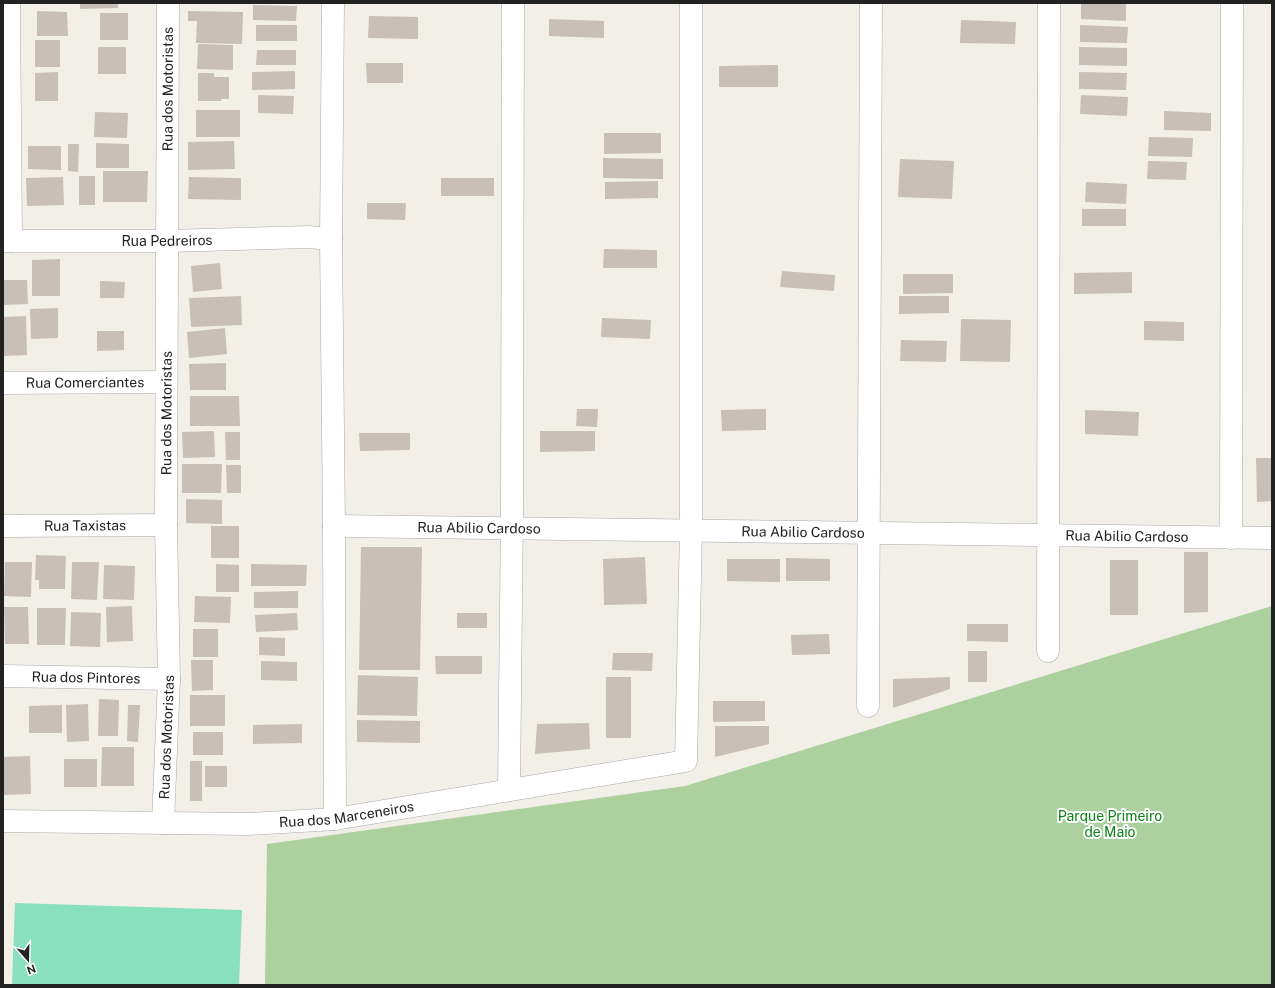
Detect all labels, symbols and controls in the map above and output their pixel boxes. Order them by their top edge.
street label: Rua dos Motoristas [159,27,176,151]
street label: Rua Pedreiros [121,232,213,249]
street label: Rua dos Motoristas [158,351,175,475]
street label: Rua Comerciantes [26,374,144,391]
street label: Rua Taxistas [44,517,126,534]
street label: Rua Abilio Cardoso [417,519,541,537]
street label: Rua Abilio Cardoso [741,523,865,541]
street label: Rua Abilio Cardoso [1065,527,1189,545]
street label: Rua dos Pintores [31,669,141,686]
street label: Rua dos Motoristas [156,675,177,800]
street label: Rua dos Marceneiros [278,798,415,830]
park label: Parque Primeiro de Maio [1058,808,1162,840]
north arrow [8,940,48,980]
text: N [25,962,38,977]

